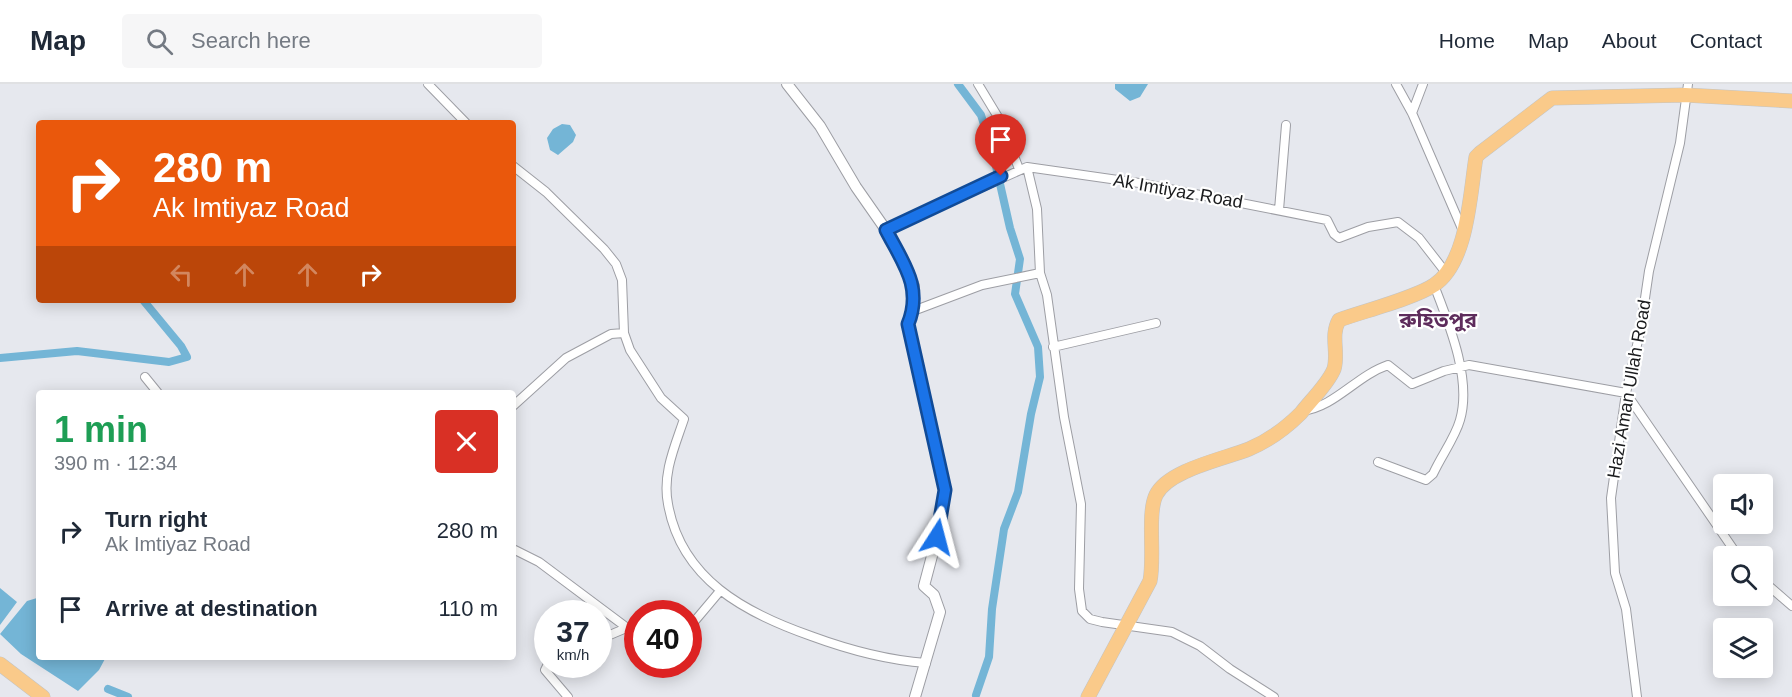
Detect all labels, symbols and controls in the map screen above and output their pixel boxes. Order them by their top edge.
search box [122,14,542,68]
text: Map [30,25,86,56]
icon: search [143,25,176,58]
text: Search here [191,28,311,53]
text: Home [1439,29,1495,52]
text: Map [1528,29,1569,52]
text: About [1602,29,1657,52]
text: Contact [1690,29,1762,52]
pin [975,114,1026,176]
icon: arrive [984,123,1017,156]
icon: right [54,144,132,222]
text: 280 m [153,144,272,191]
street label: Ak Imtiyaz Road [1112,170,1244,212]
text: Ak Imtiyaz Road [153,193,350,223]
icon: left [165,258,198,291]
icon: ahead [228,258,261,291]
icon: ahead [291,258,324,291]
icon: right [354,258,387,291]
street label: Hazi Aman Ullah Road [1603,298,1655,480]
district label: রুহিতপুর [1398,308,1477,332]
text: 1 min [54,409,148,450]
button: close [435,410,498,473]
text: 390 m · 12:34 [54,452,177,474]
map controls [1713,474,1773,678]
button: sound [1713,474,1773,534]
position arrow [905,505,969,569]
text: Turn right [105,507,207,532]
icon: right [54,515,87,548]
text: 280 m [437,518,498,543]
text: Ak Imtiyaz Road [105,533,251,555]
button: search [1713,546,1773,606]
icon: arrive [54,593,87,626]
text: Arrive at destination [105,596,318,621]
text: 110 m [438,596,498,621]
speed limit sign: 40 [624,600,702,678]
text: 37 [556,615,590,648]
button: layers [1713,618,1773,678]
text: km/h [557,646,589,663]

